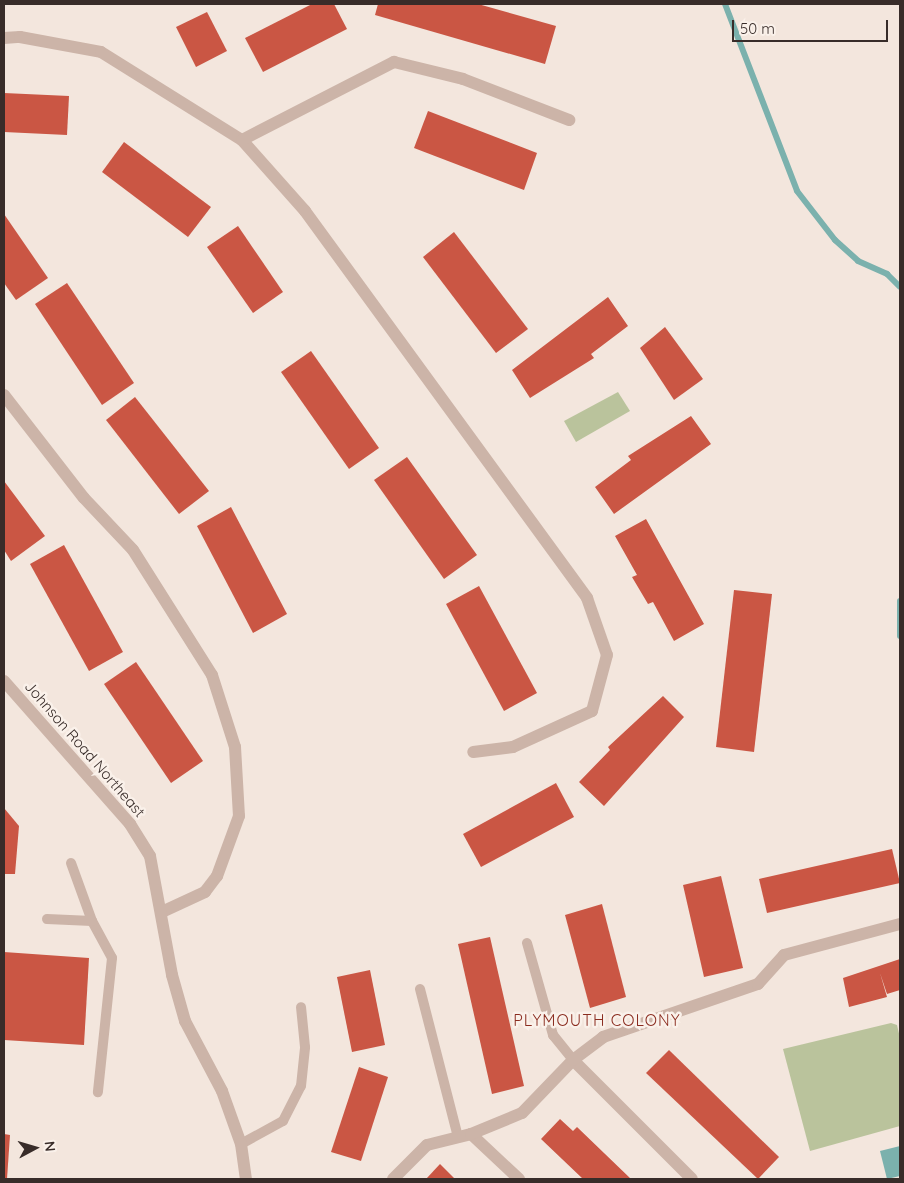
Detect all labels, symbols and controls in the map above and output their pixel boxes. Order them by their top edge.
scale bar [734,10,890,42]
text: 50 m [740,19,775,38]
street label: Johnson Road Northeast [21,677,149,821]
district label: PLYMOUTH COLONY [511,1010,683,1030]
north arrow [10,1123,60,1173]
text: N [40,1140,59,1152]

